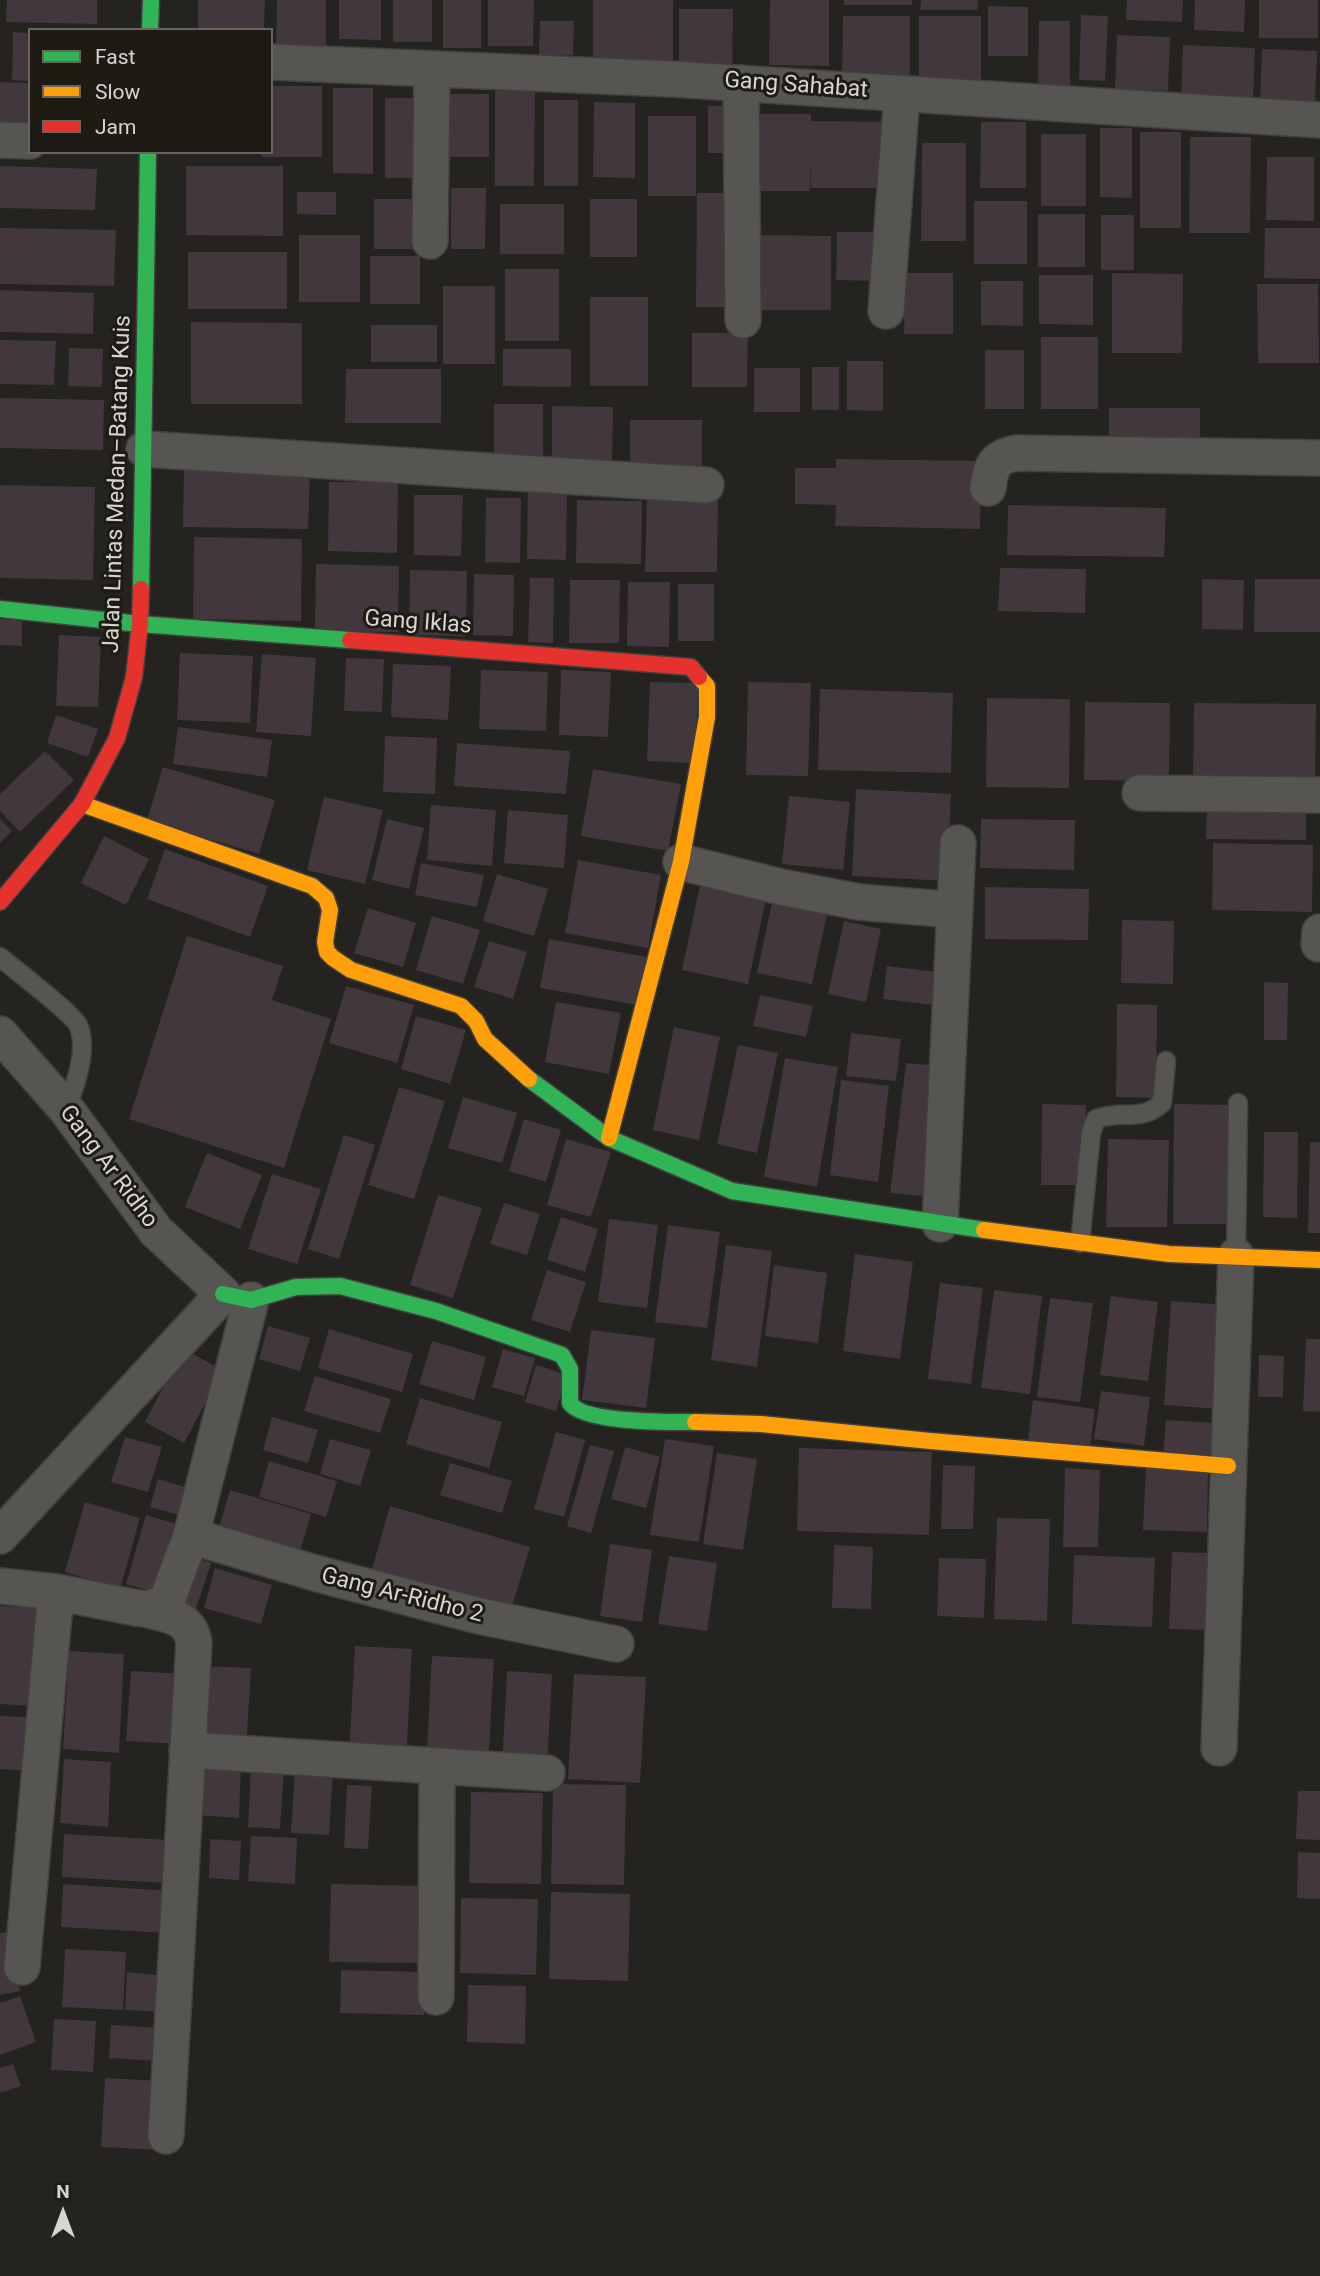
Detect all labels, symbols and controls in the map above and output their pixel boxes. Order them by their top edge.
legend [28,28,273,154]
text: Fast [95,45,135,69]
street label: Gang Sahabat [723,67,869,105]
text: Slow [95,80,140,104]
text: Jam [95,115,136,139]
street label: Jalan Lintas Medan–Batang Kuis [98,315,138,653]
street label: Gang Iklas [363,605,473,641]
street label: Gang Ar Ridho [53,1100,163,1234]
street label: Gang Ar-Ridho 2 [318,1563,486,1629]
north arrow [28,2178,98,2248]
text: N [56,2180,70,2203]

